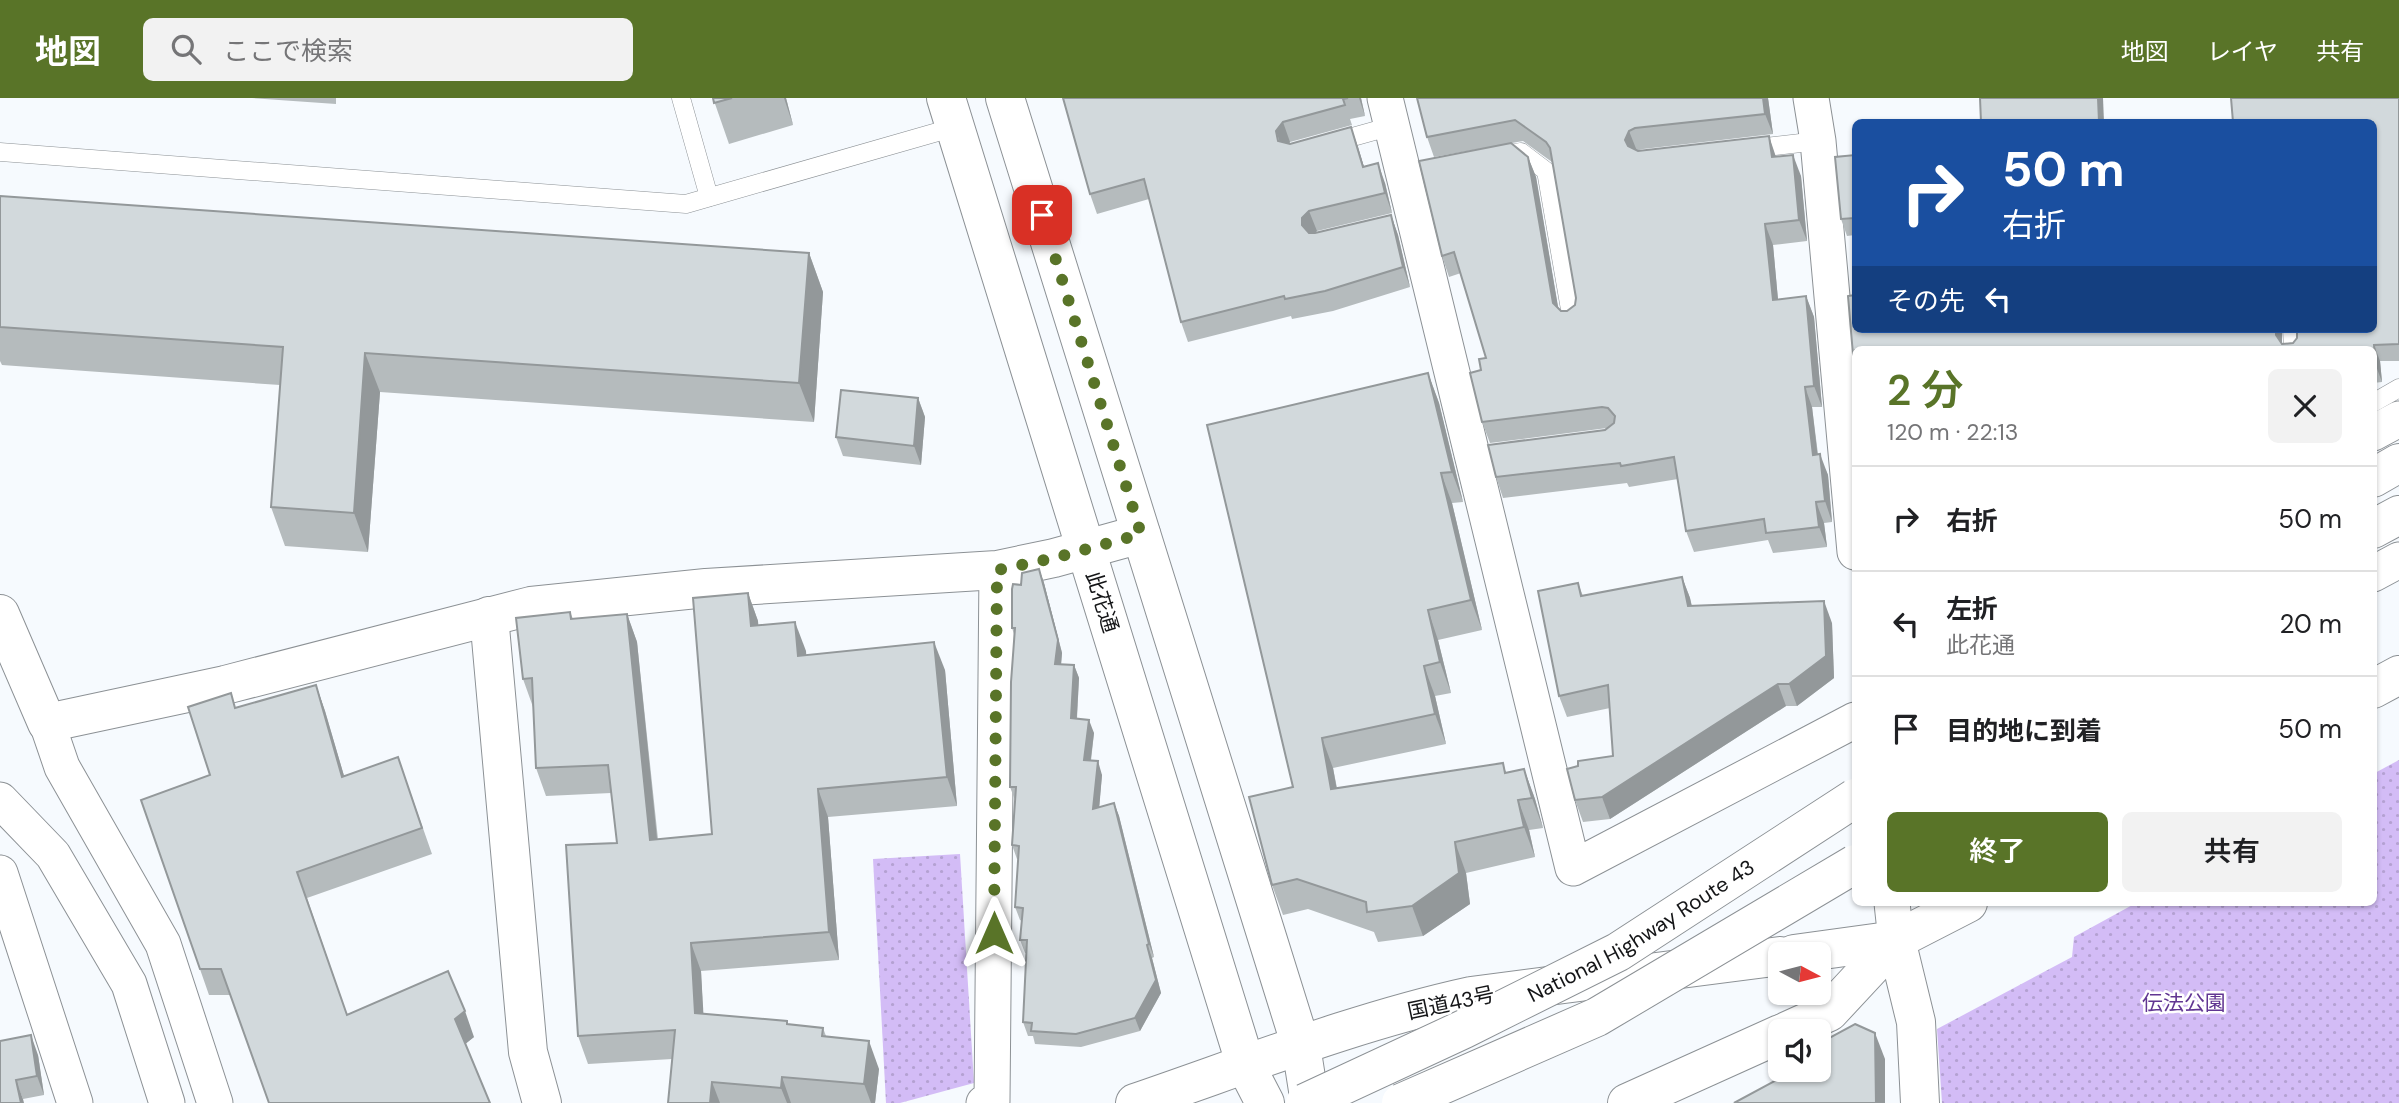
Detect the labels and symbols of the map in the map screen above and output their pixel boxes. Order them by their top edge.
pin [1012,185,1072,245]
street label: 此花通 [1079,568,1125,636]
street label: National Highway Route 43 [1523,853,1760,1009]
position arrow [957,896,1031,970]
north arrow [1768,942,1830,1004]
street label: 国道43号 [1405,980,1497,1026]
park label: 伝法公園 [2142,989,2226,1017]

